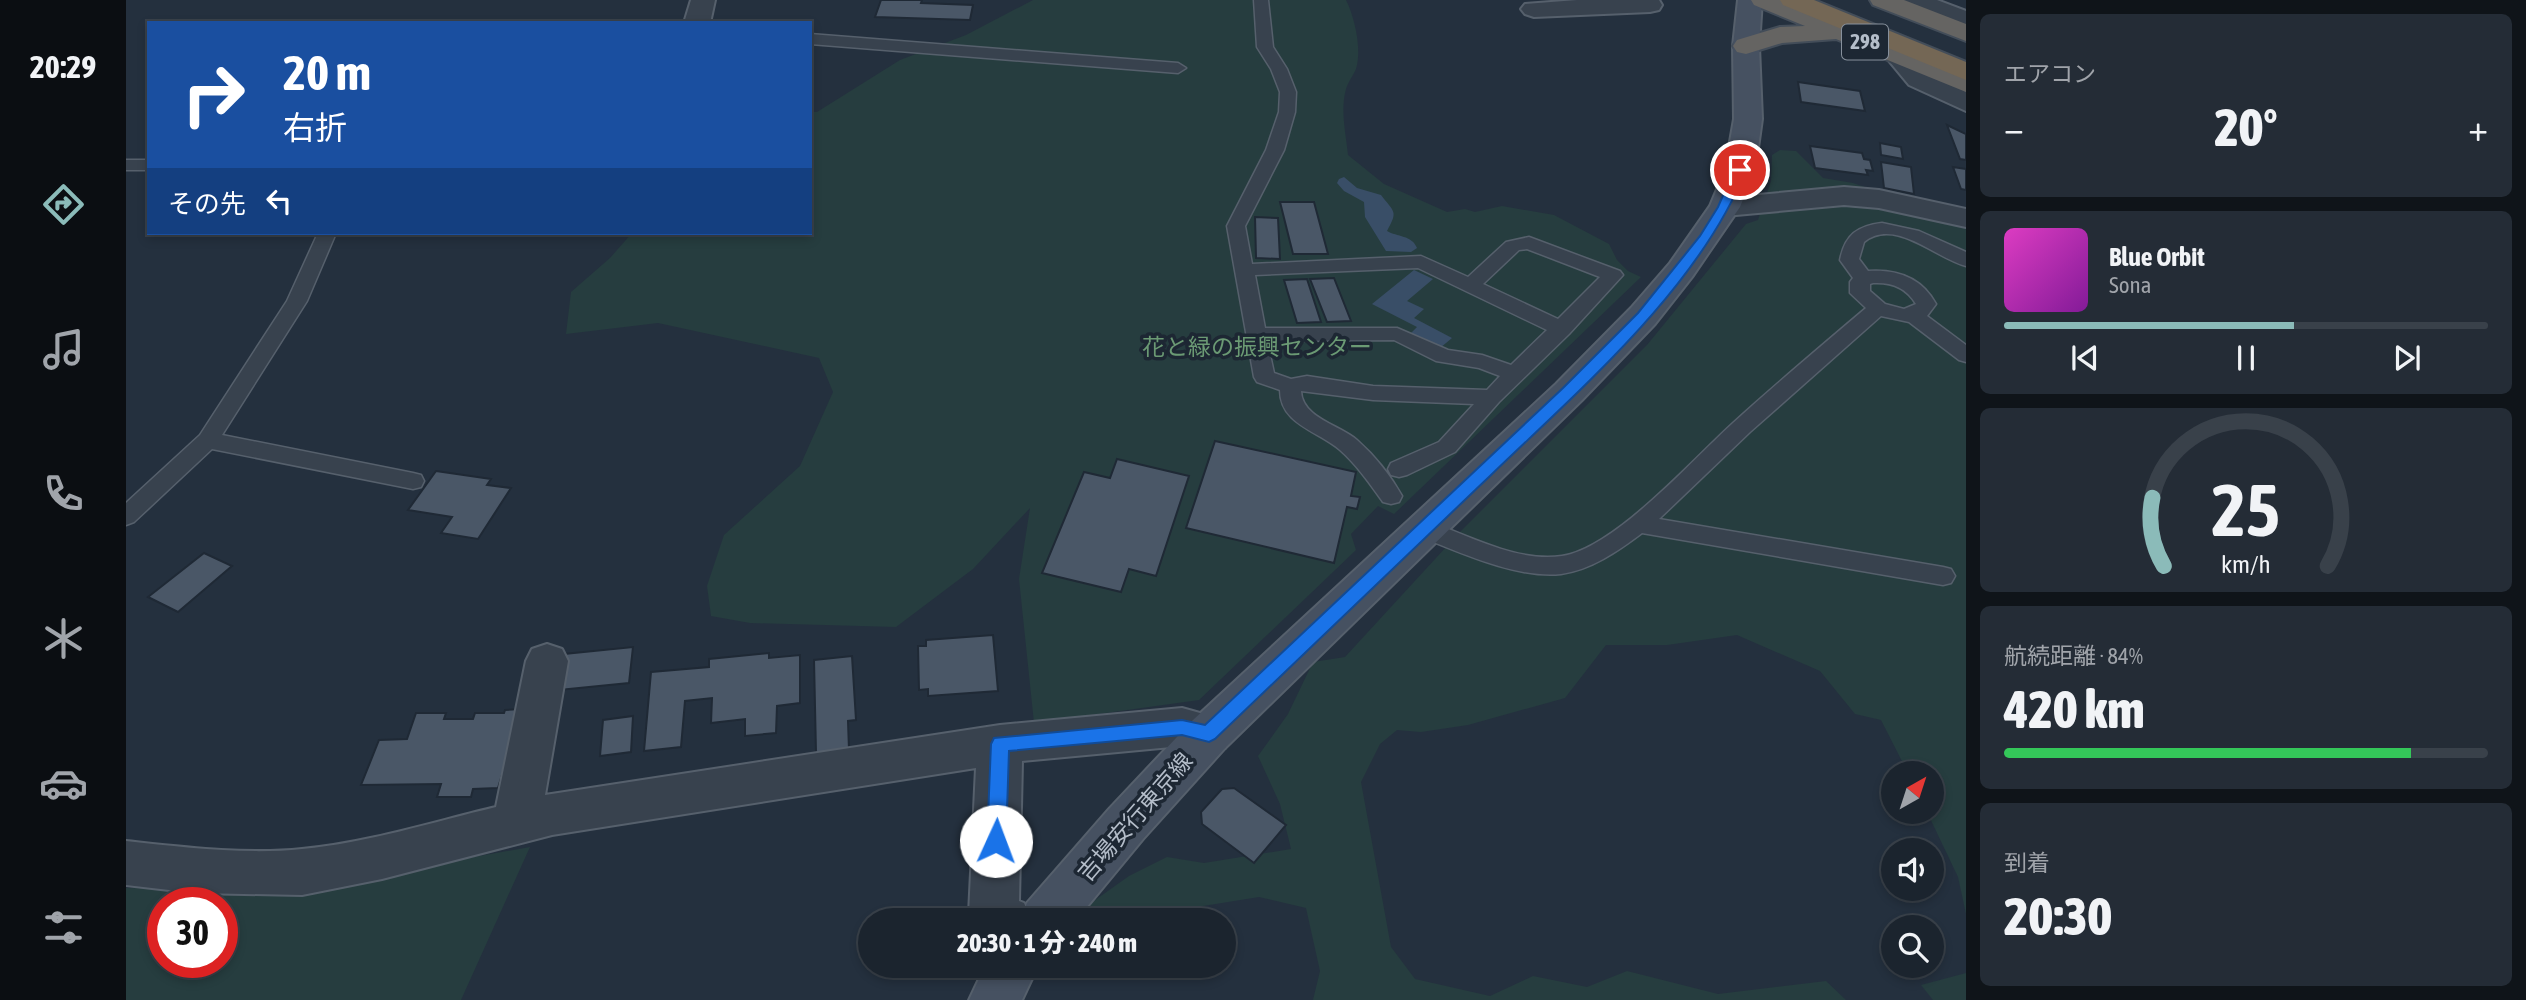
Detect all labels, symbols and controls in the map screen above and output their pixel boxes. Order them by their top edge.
road number: 298 [1842,24,1888,60]
text: 20 m [283,44,371,100]
text: 20:29 [30,48,96,85]
icon: right [168,49,259,140]
text: エアコン [2004,61,2096,87]
text: 20° [2214,97,2278,157]
text: − [2004,106,2024,149]
text: + [2468,106,2488,149]
text: 右折 [283,109,347,146]
pin [1710,140,1770,200]
icon: arrive [1721,151,1759,189]
icon: directions [39,180,88,229]
icon: left [260,182,298,220]
text: その先 [168,189,246,219]
text: Blue Orbit [2109,242,2205,272]
text: Sona [2109,272,2151,298]
icon: music [39,325,88,374]
park label: 花と緑の振興センター [1142,334,1372,360]
icon: previous [2066,339,2104,377]
icon: pause [2227,339,2265,377]
icon: next [2388,339,2426,377]
text: 25 [2212,468,2280,551]
icon: phone [39,469,88,518]
text: km/h [2221,550,2271,578]
icon: climate [39,614,88,663]
text: 航続距離 · 84% [2004,643,2143,669]
text: 420 km [2004,679,2145,739]
street label: 吉場安行東京線 [1072,748,1198,886]
icon: car [39,759,88,808]
north arrow [1881,761,1944,824]
map controls [1881,761,1944,978]
position arrow [959,804,1033,878]
button: sound [1881,838,1944,901]
text: 到着 [2004,850,2050,876]
text: 20:30 [2004,886,2112,946]
speed limit sign: 30 [147,887,238,978]
icon: filters [39,903,88,952]
button: search [1881,915,1944,978]
text: 20:30 · 1 分 · 240 m [957,928,1137,958]

